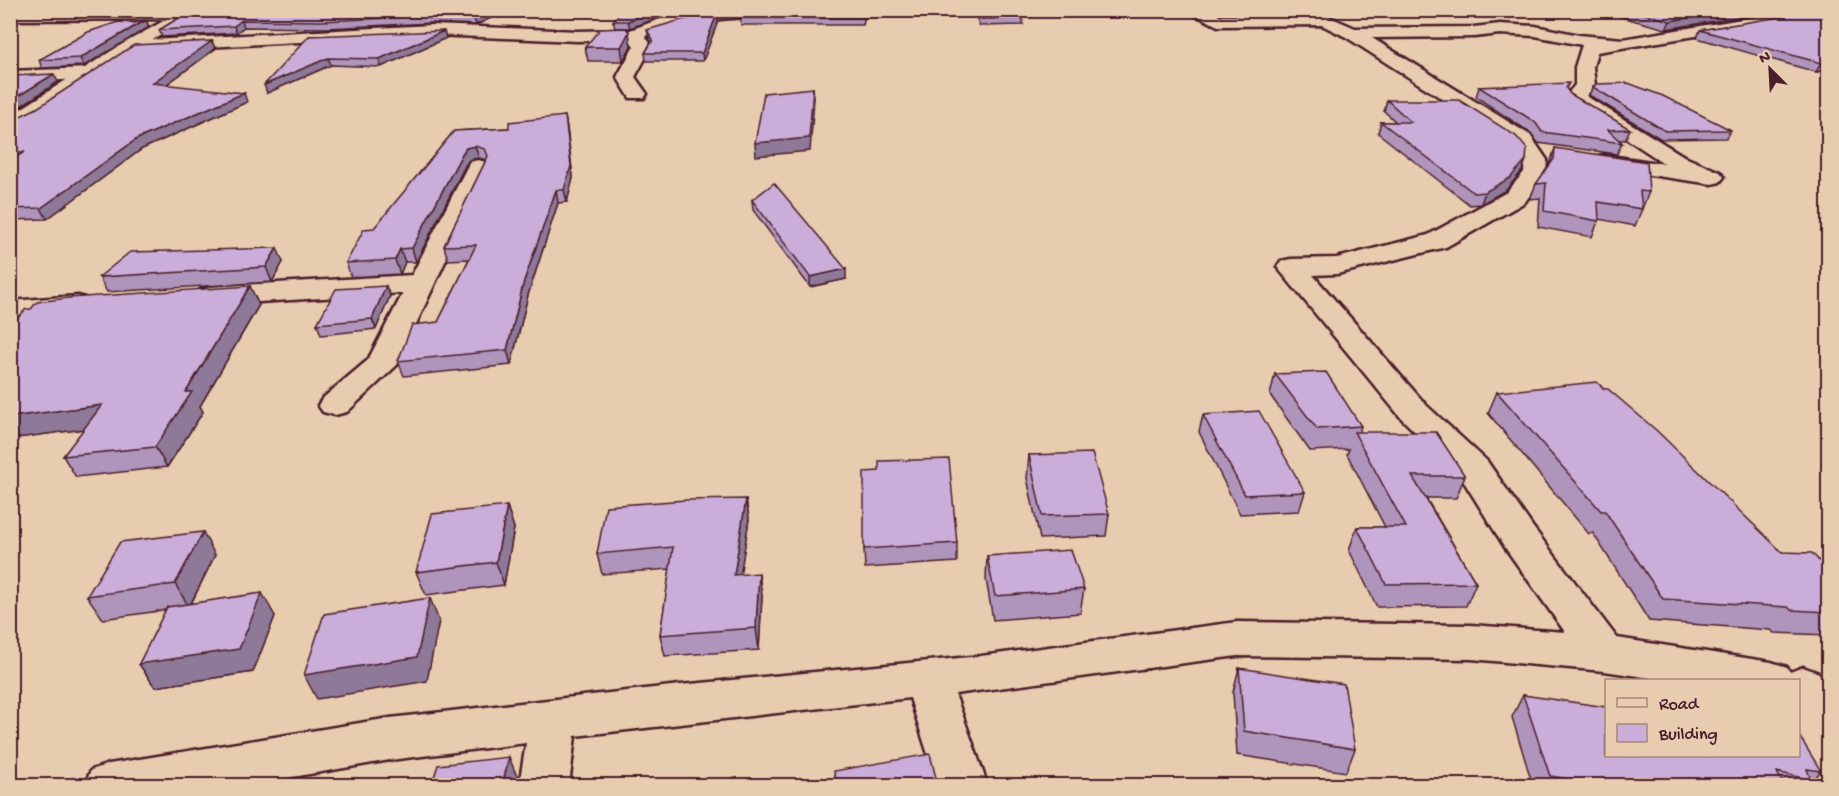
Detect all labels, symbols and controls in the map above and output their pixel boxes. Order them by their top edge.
north arrow [1740,39,1800,99]
text: N [1757,47,1774,69]
legend [1605,679,1800,757]
text: Road [1659,695,1700,716]
text: Building [1658,725,1718,746]

